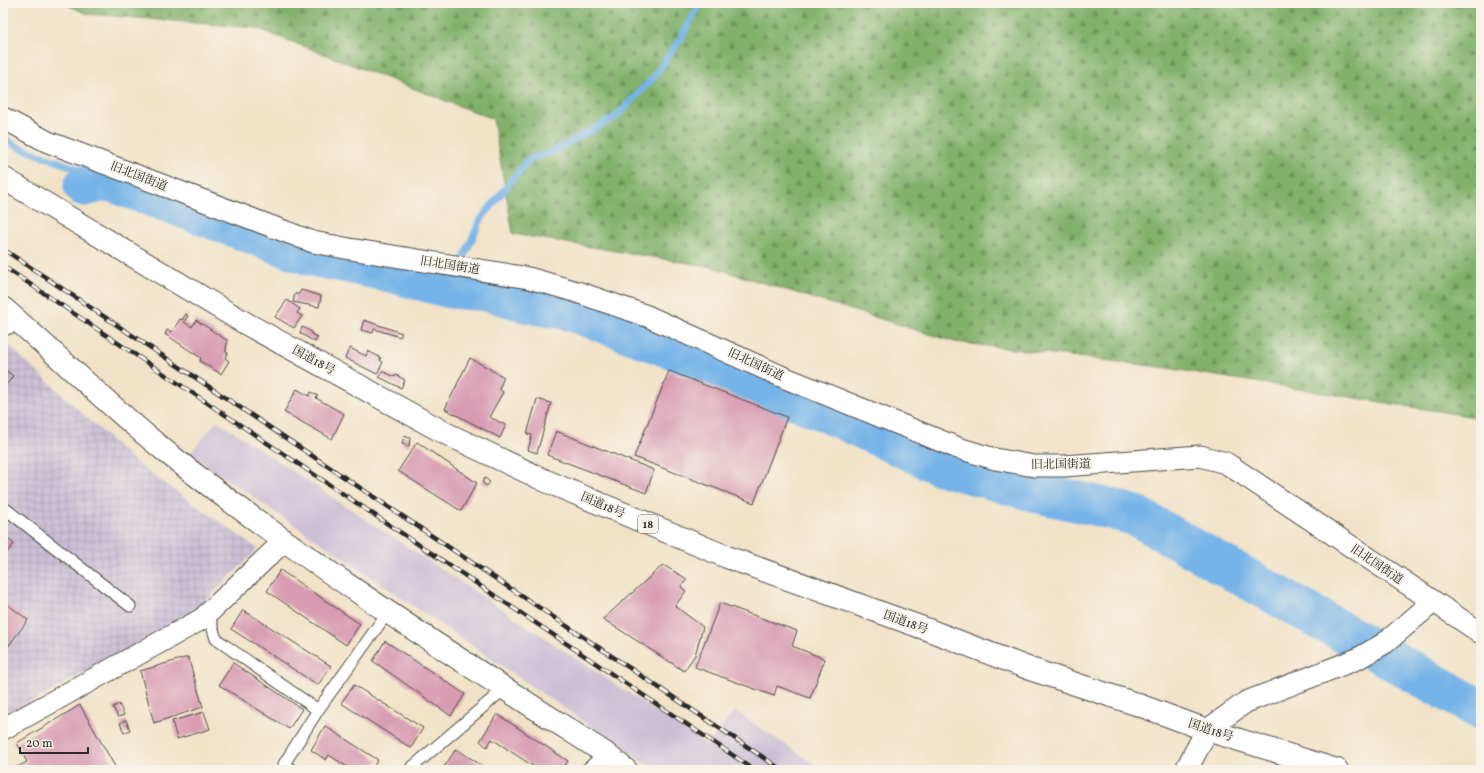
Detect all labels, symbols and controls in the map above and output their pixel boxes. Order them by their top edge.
street label: 旧北国街道 [108,159,170,195]
street label: 旧北国街道 [419,253,481,279]
street label: 国道18号 [289,343,338,379]
street label: 旧北国街道 [725,345,786,385]
street label: 旧北国街道 [1031,456,1091,474]
street label: 国道18号 [578,489,627,522]
road number: 18 [638,515,658,533]
street label: 旧北国街道 [1347,541,1406,588]
street label: 国道18号 [881,607,930,638]
street label: 国道18号 [1186,716,1235,746]
scale bar [20,729,88,755]
text: 20 m [26,736,53,752]

